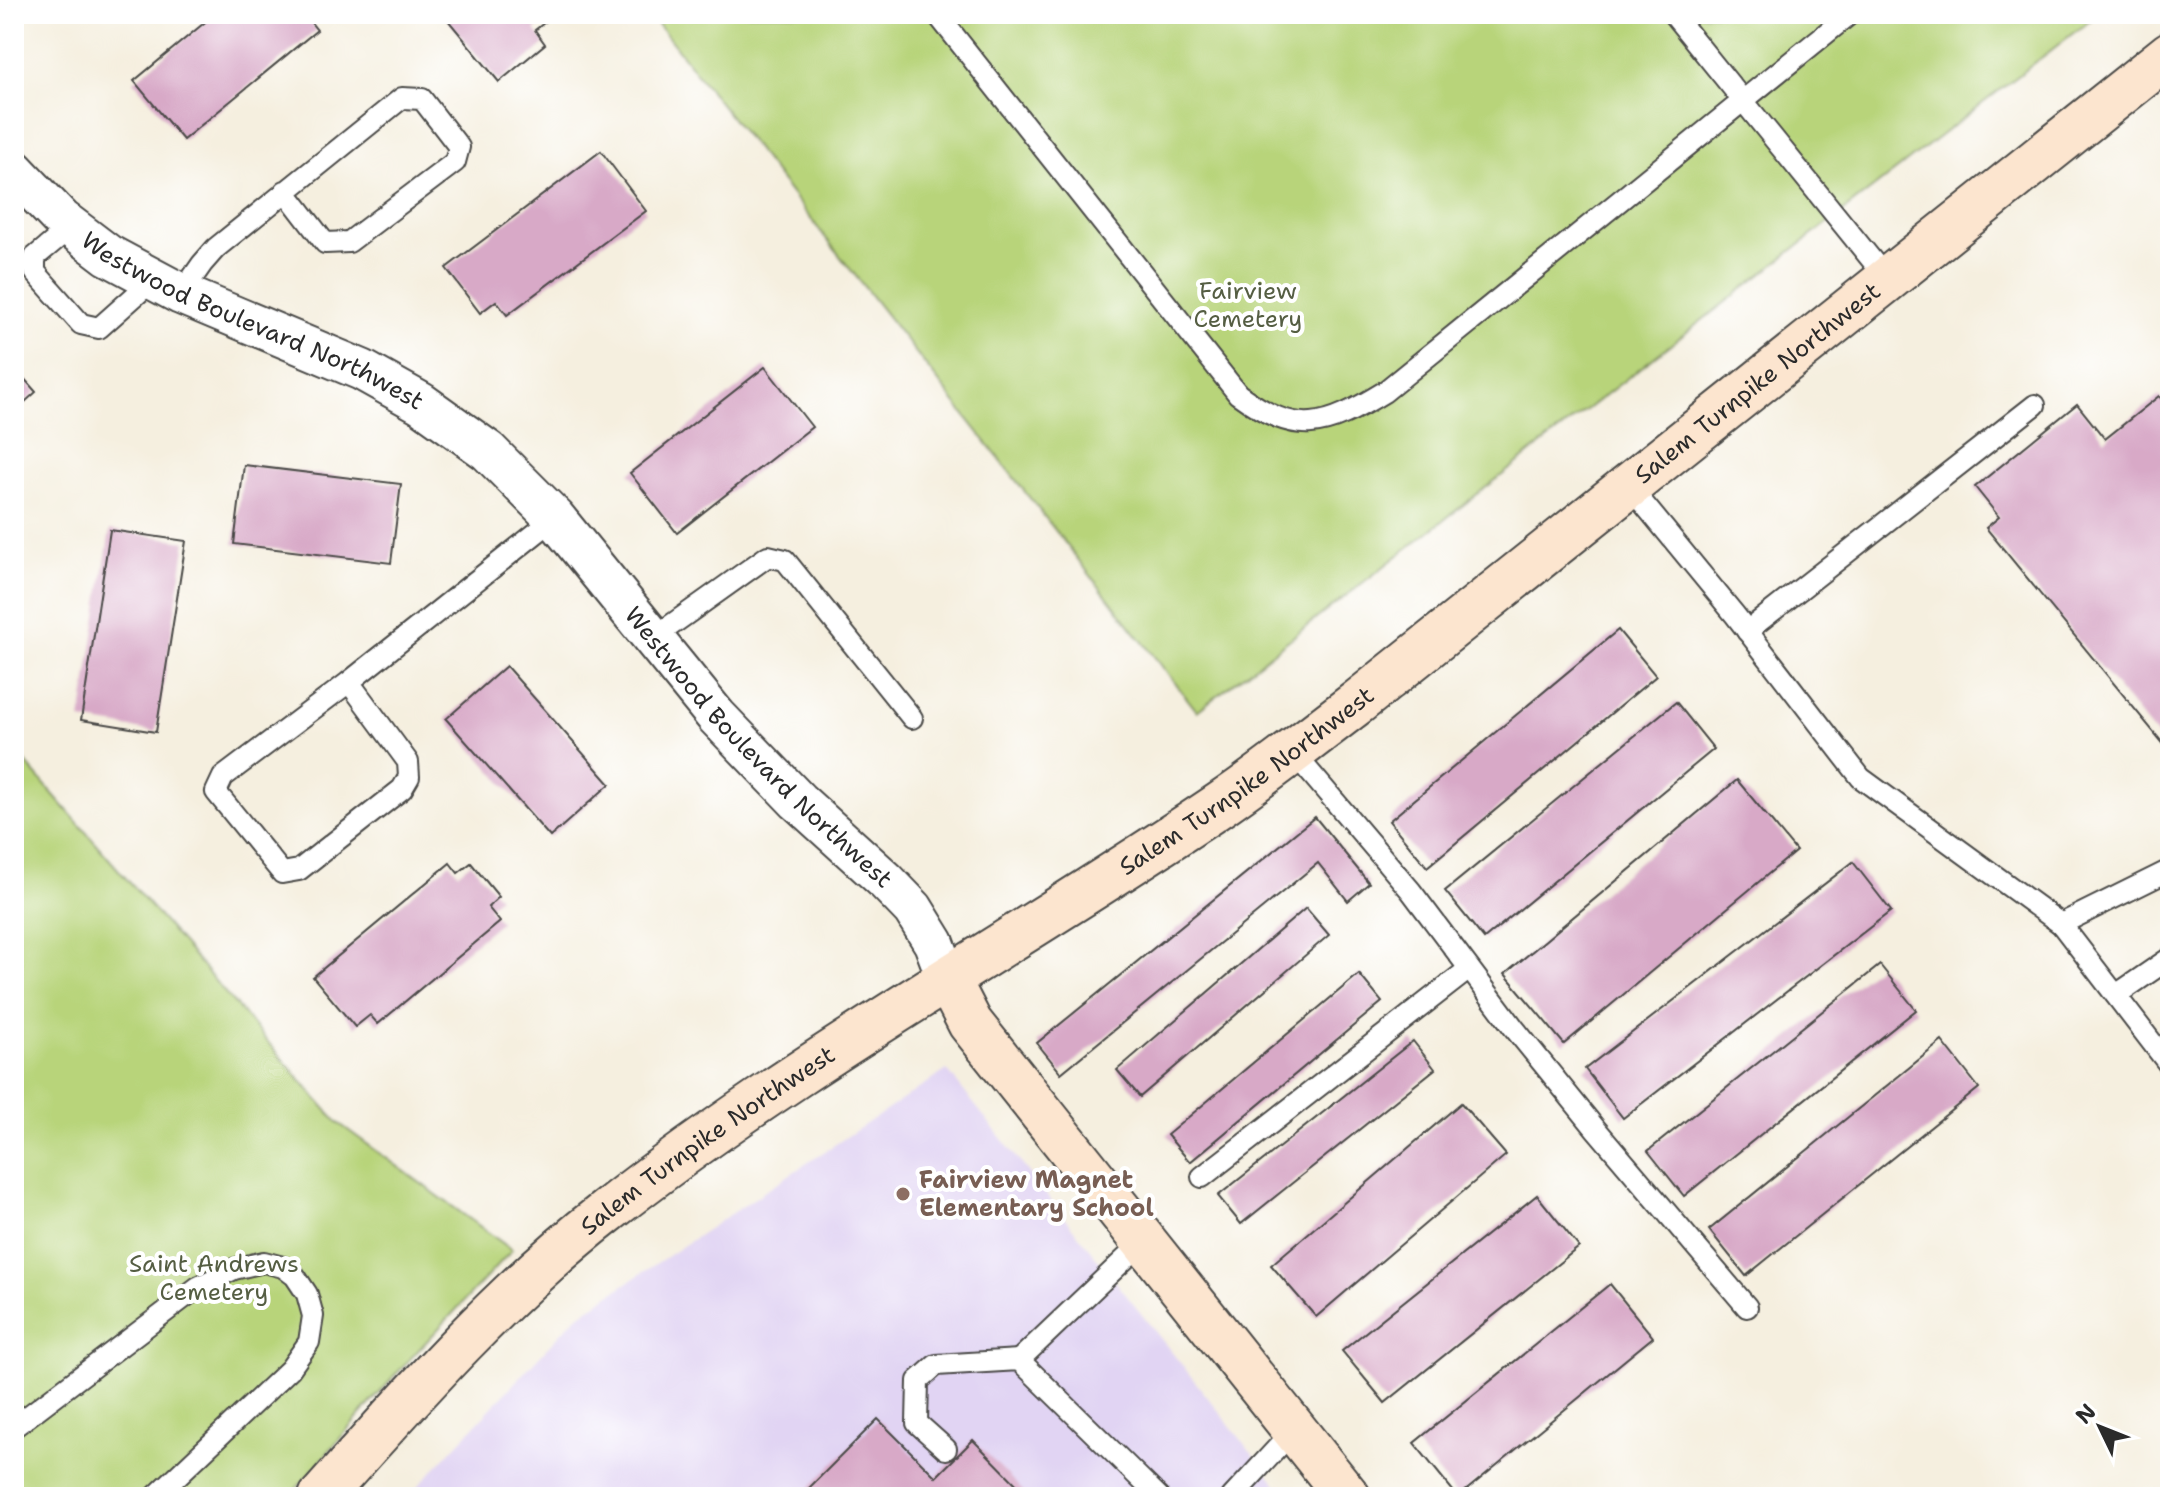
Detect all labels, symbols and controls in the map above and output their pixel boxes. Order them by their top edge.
street label: Westwood Boulevard Northwest [75,224,430,417]
park label: Fairview Cemetery [1194,275,1302,335]
street label: Salem Turnpike Northwest [1628,275,1887,491]
street label: Westwood Boulevard Northwest [617,600,899,895]
street label: Salem Turnpike Northwest [1113,679,1381,883]
street label: Salem Turnpike Northwest [574,1039,841,1242]
place label: Fairview Magnet Elementary School [919,1164,1154,1224]
marker: Fairview Magnet Elementary School [894,1185,912,1203]
park label: Saint Andrews Cemetery [129,1248,299,1308]
north arrow [2060,1387,2140,1467]
text: N [2069,1397,2102,1430]

